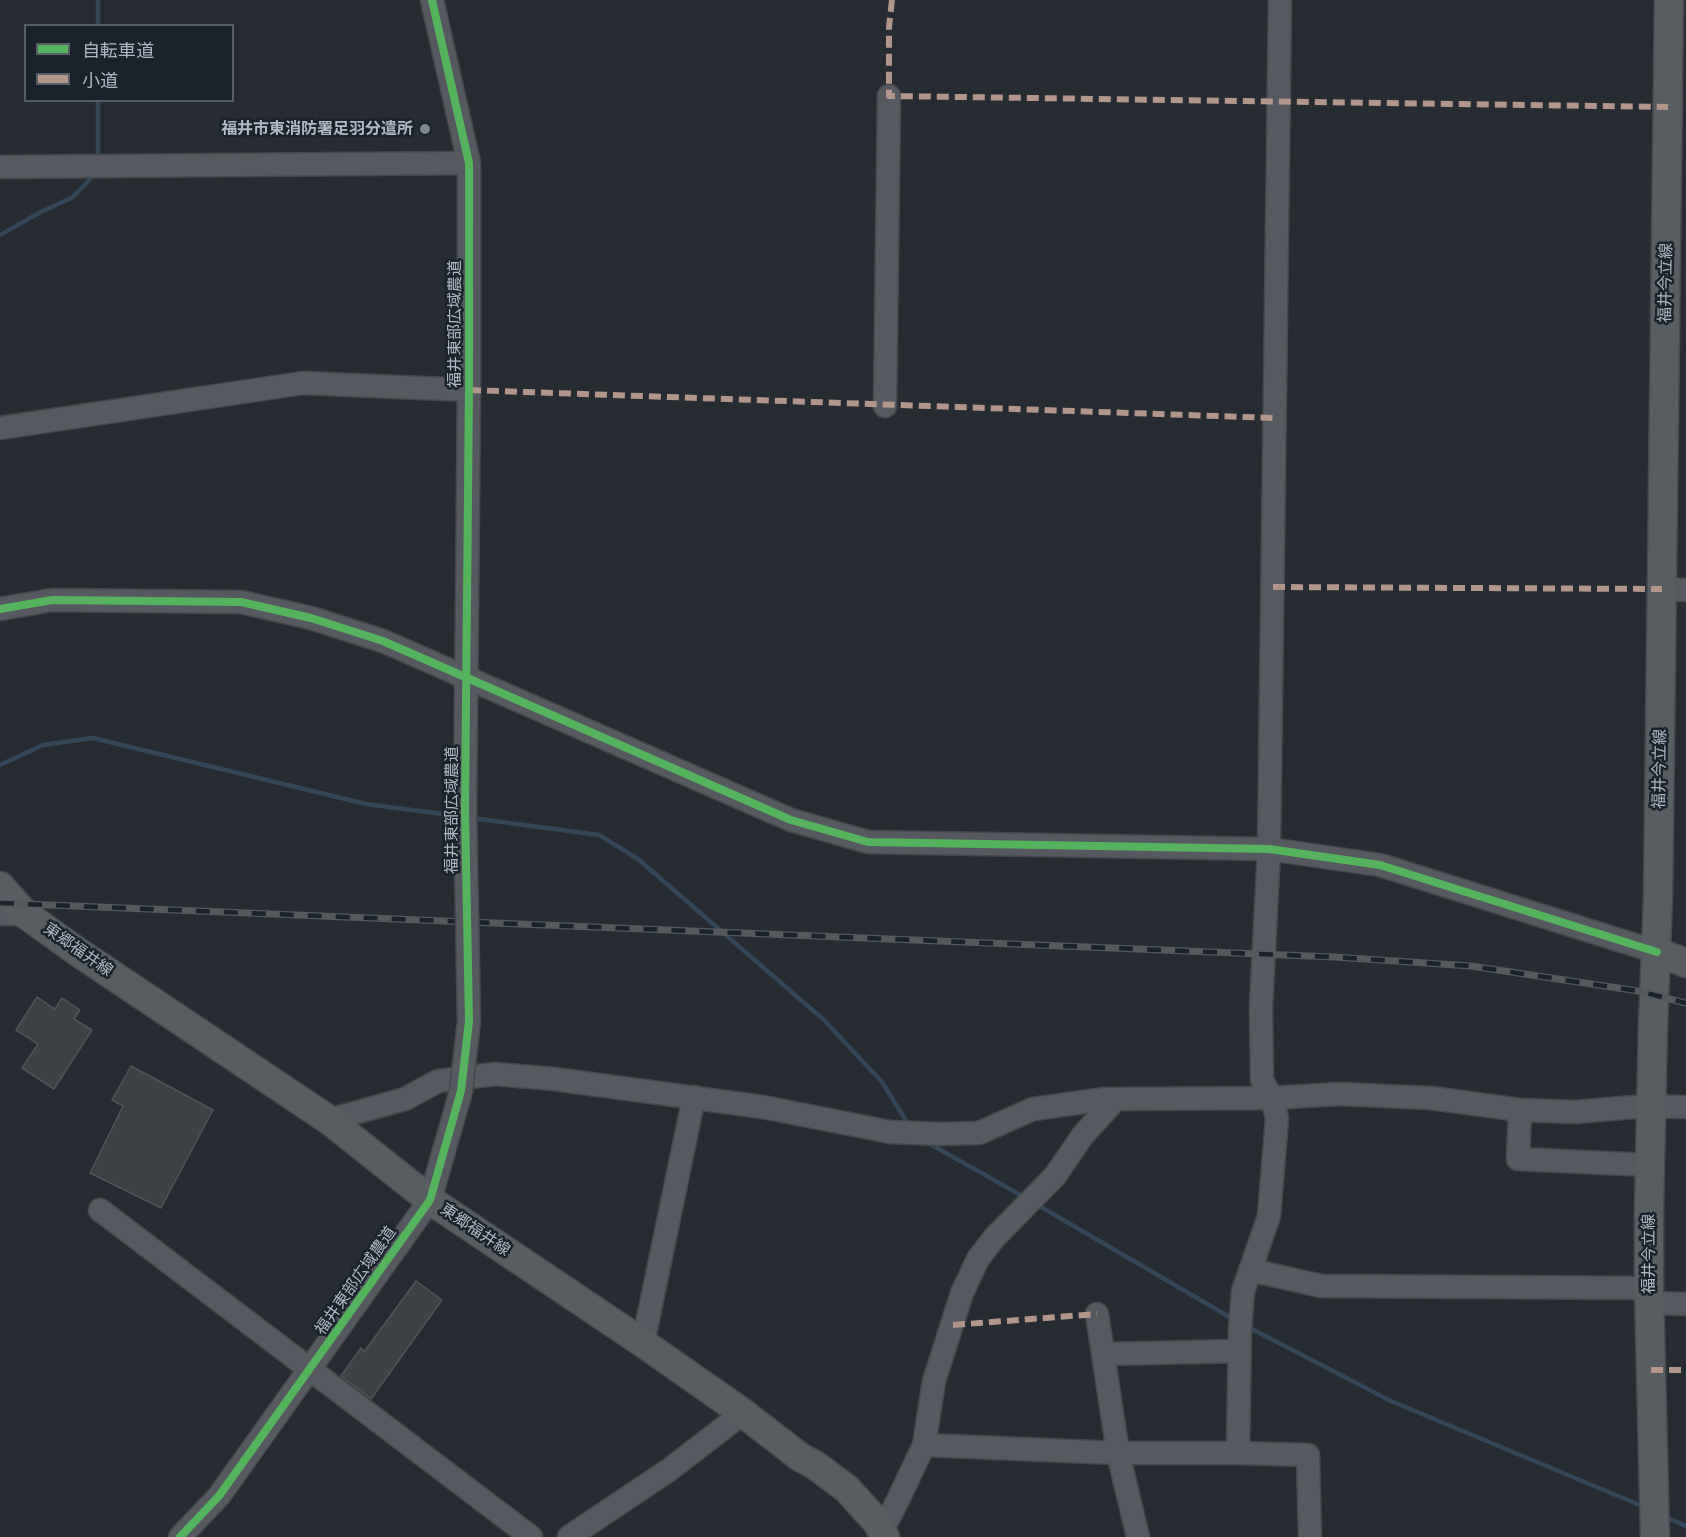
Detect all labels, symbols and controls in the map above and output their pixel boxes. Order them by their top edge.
legend [24,24,234,102]
text: 自転車道 [82,40,154,62]
text: 小道 [82,70,118,92]
place label: 福井市東消防署足羽分遣所 [221,119,413,139]
marker: 福井市東消防署足羽分遣所 [418,122,432,136]
street label: 福井今立線 [1656,243,1676,323]
street label: 福井東部広域農道 [445,260,465,388]
street label: 福井今立線 [1650,729,1670,809]
street label: 福井東部広域農道 [442,746,462,874]
street label: 東郷福井線 [40,919,116,981]
street label: 東郷福井線 [436,1200,514,1260]
street label: 福井今立線 [1639,1214,1659,1294]
street label: 福井東部広域農道 [311,1223,401,1339]

